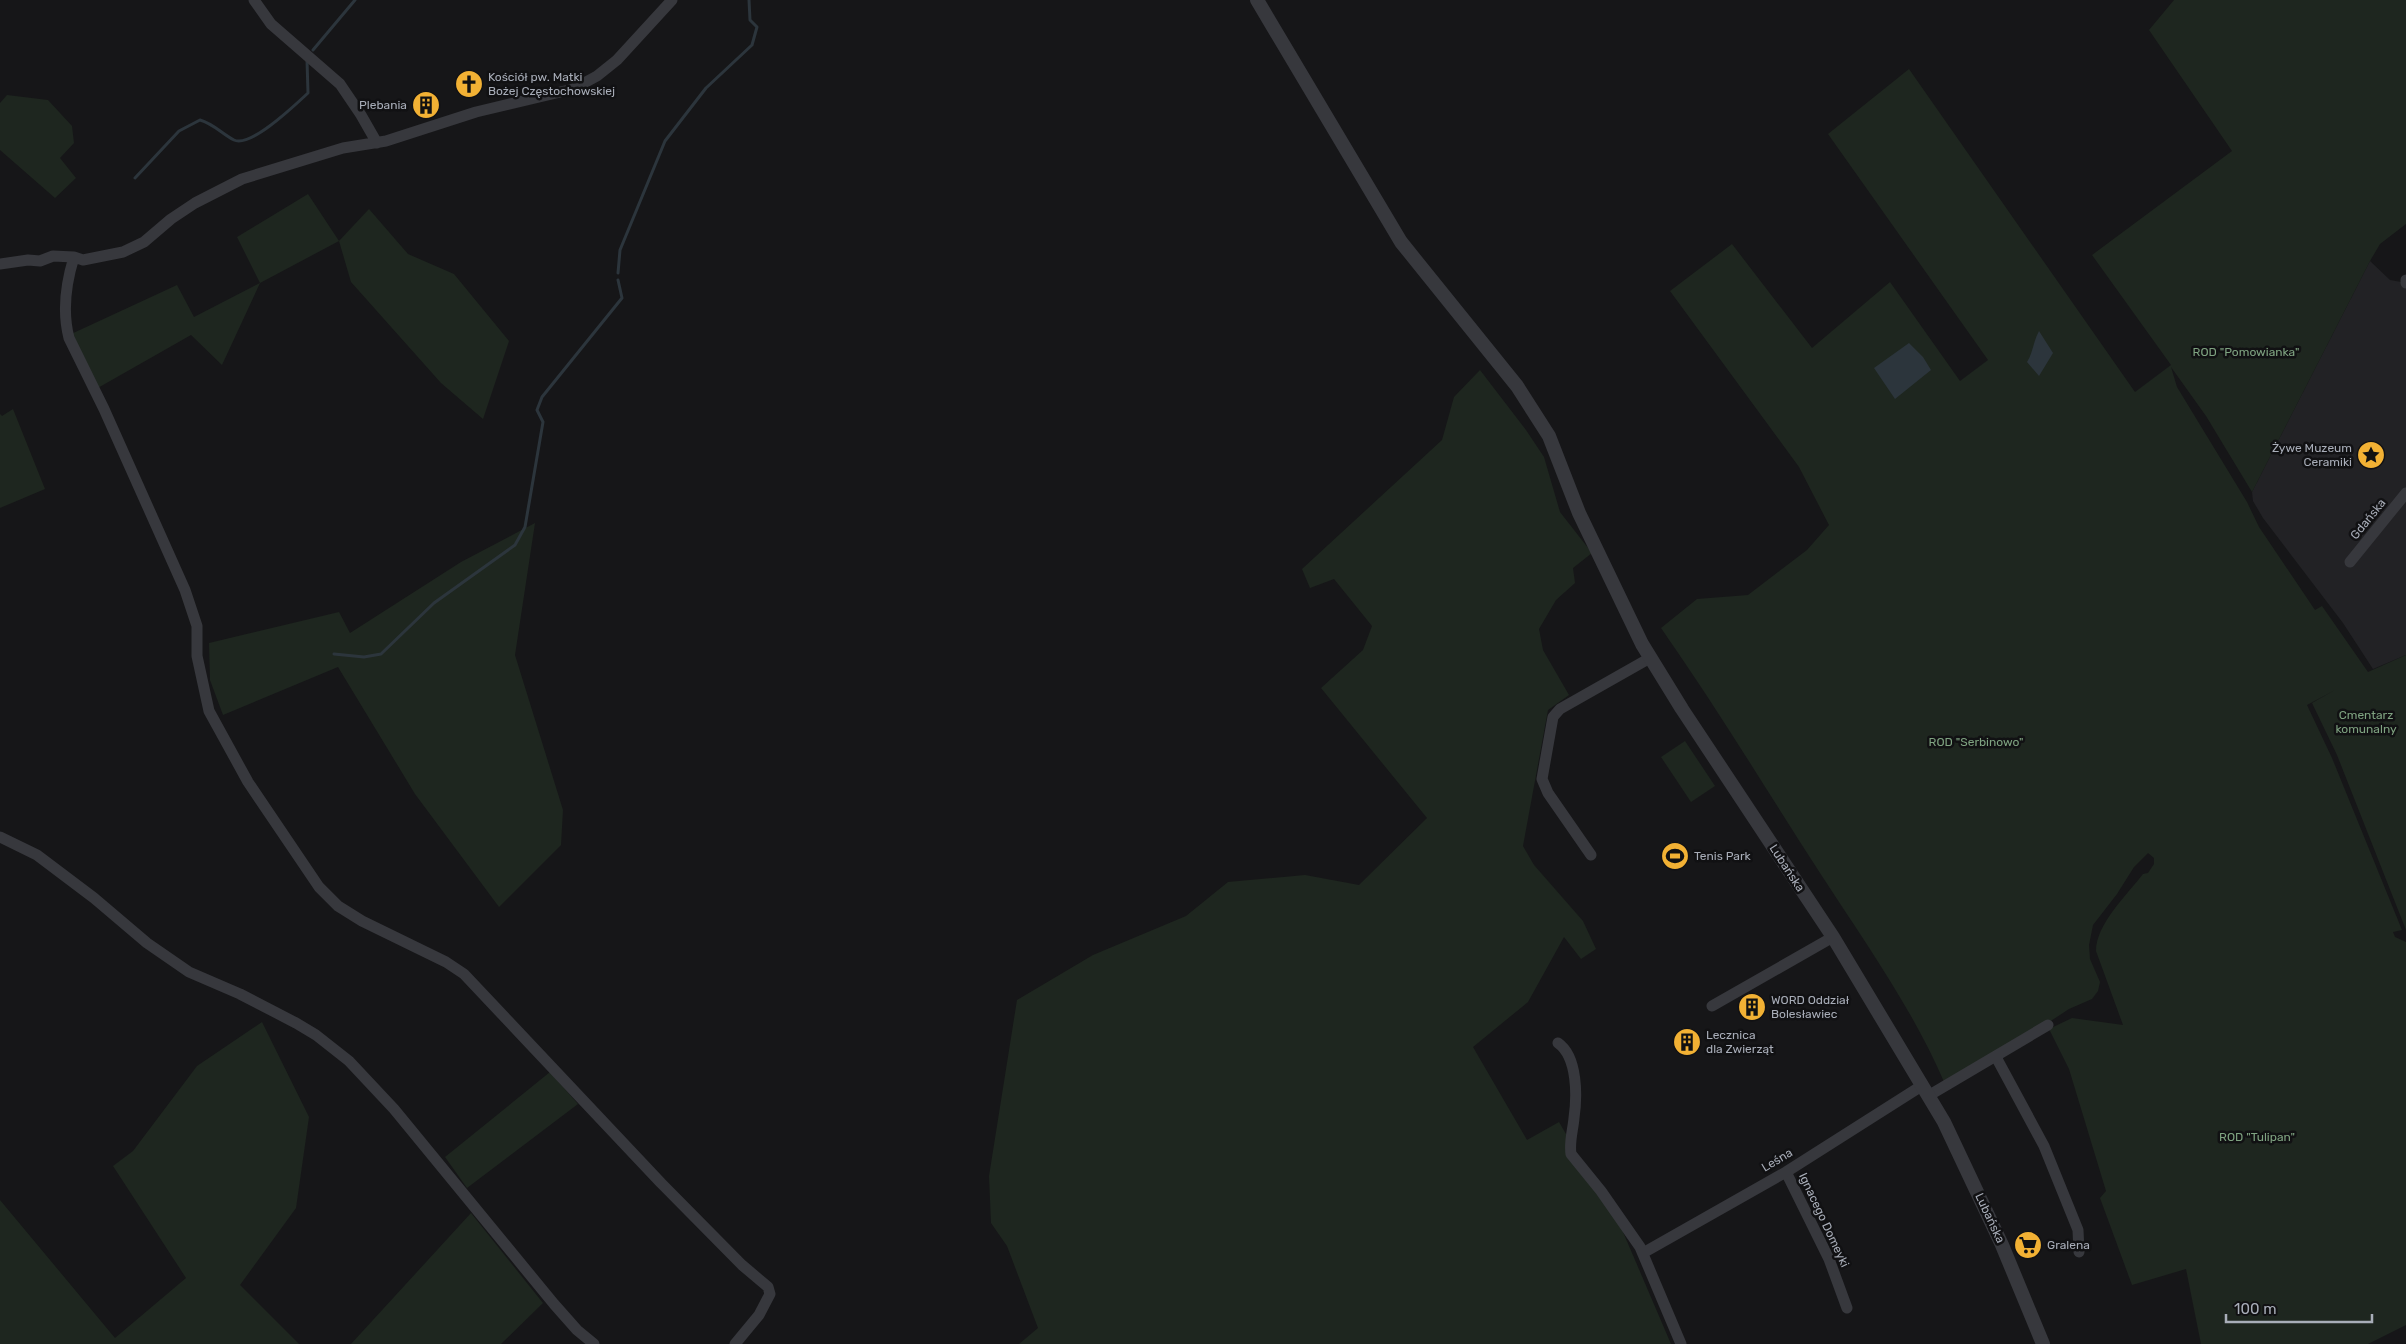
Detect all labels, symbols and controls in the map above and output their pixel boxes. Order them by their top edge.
church icon: Kościół pw. Matki Bożej Częstochowskiej [454,69,484,99]
place label: Kościół pw. Matki Bożej Częstochowskiej [488,70,615,98]
building icon: Plebania [411,90,441,120]
place label: Plebania [359,98,407,112]
park label: ROD "Pomowianka" [2193,345,2299,359]
place icon: Żywe Muzeum Ceramiki [2356,440,2386,470]
place label: Żywe Muzeum Ceramiki [2272,441,2352,469]
street label: Gdańska [2347,496,2389,542]
park label: Cmentarz komunalny [2335,708,2397,736]
park label: ROD "Serbinowo" [1929,735,2023,749]
sports icon: Tenis Park [1660,841,1690,871]
street label: Lubańska [1767,842,1807,894]
place label: Tenis Park [1694,849,1752,863]
building icon: WORD Oddział Bolesławiec [1737,992,1767,1022]
place label: WORD Oddział Bolesławiec [1771,993,1850,1021]
building icon: Lecznica dla Zwierząt [1672,1027,1702,1057]
place label: Lecznica dla Zwierząt [1706,1028,1774,1056]
park label: ROD "Tulipan" [2219,1130,2295,1144]
street label: Leśna [1759,1145,1795,1175]
street label: Ignacego Domeyki [1796,1171,1852,1270]
street label: Lubańska [1972,1191,2008,1245]
supermarket icon: Gralena [2013,1230,2043,1260]
place label: Gralena [2047,1238,2090,1252]
scale bar [2226,1292,2372,1324]
text: 100 m [2234,1300,2276,1318]

